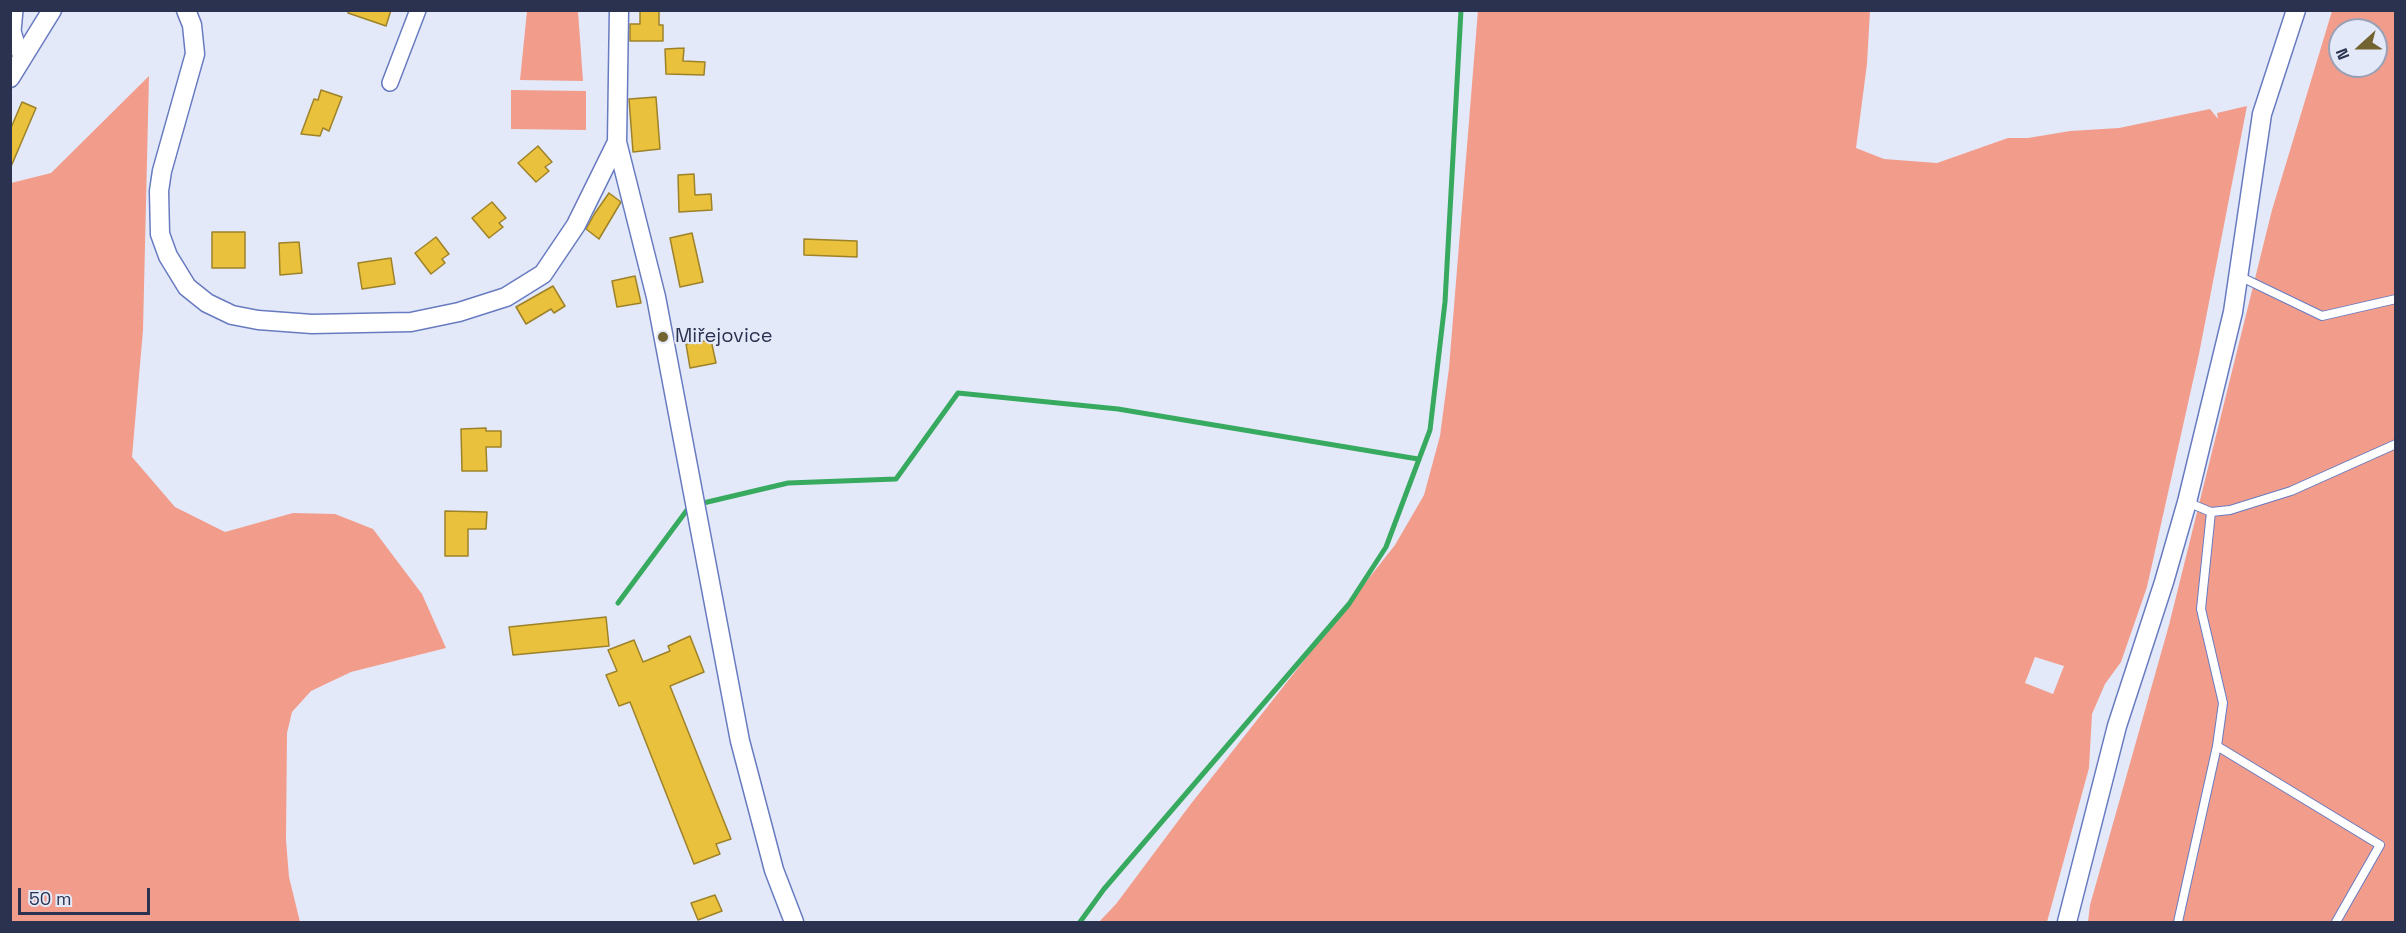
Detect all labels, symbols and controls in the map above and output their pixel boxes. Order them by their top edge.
north arrow [2328,18,2388,78]
text: N [2331,45,2354,63]
place label: Miřejovice [675,325,773,349]
marker: Miřejovice [656,330,670,344]
scale bar [21,876,153,914]
text: 50 m [29,887,71,910]

